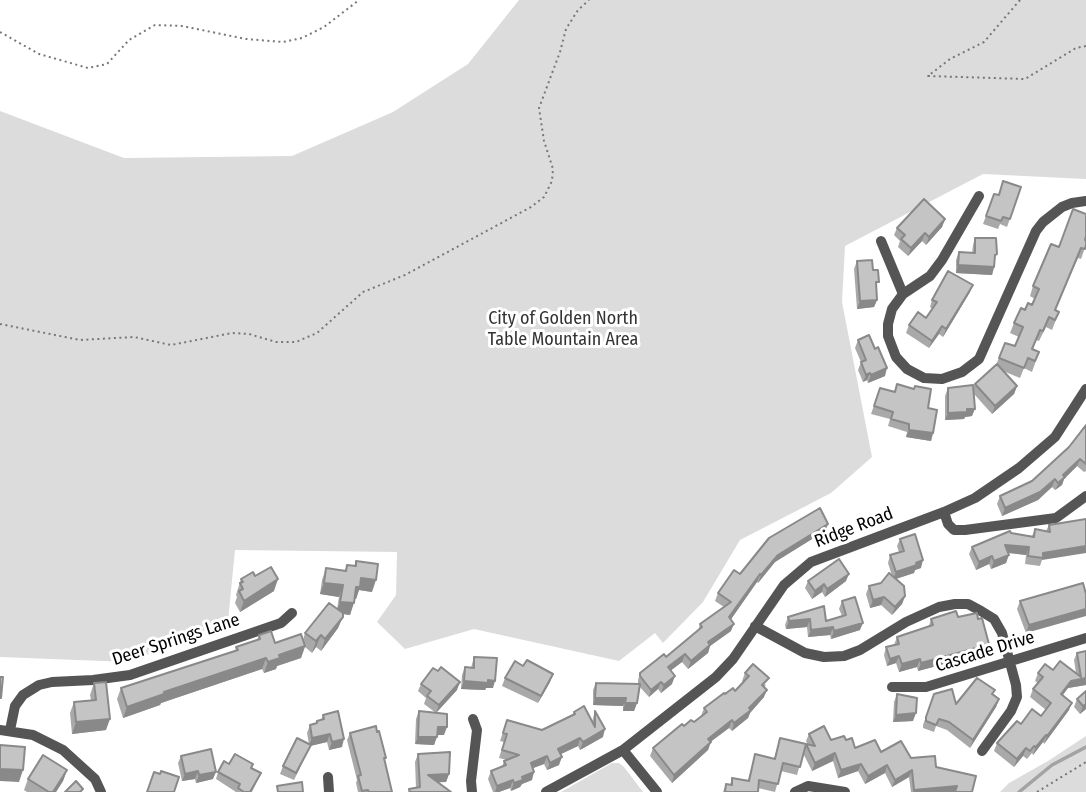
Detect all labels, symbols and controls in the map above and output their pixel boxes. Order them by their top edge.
park label: City of Golden North Table Mountain Area [488,308,638,350]
street label: Ridge Road [812,503,896,553]
street label: Deer Springs Lane [109,609,243,671]
street label: Cascade Drive [933,627,1037,677]

